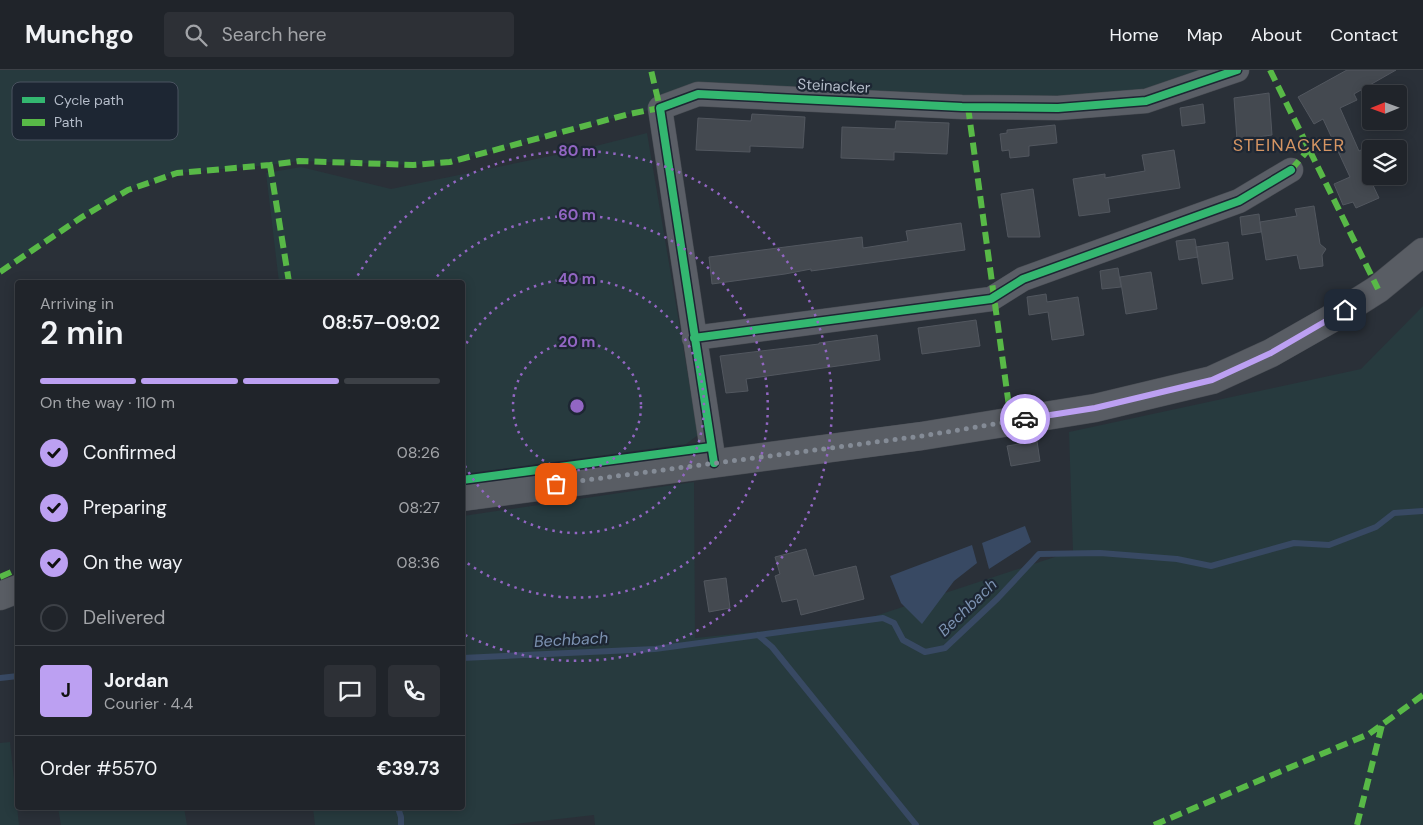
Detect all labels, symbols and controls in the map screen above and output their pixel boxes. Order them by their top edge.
search box [164,12,514,57]
text: Munchgo [25,19,134,50]
icon: search [182,21,210,49]
text: Search here [222,22,327,47]
text: Home [1109,23,1159,47]
text: Map [1187,23,1223,47]
text: About [1251,23,1302,47]
text: Contact [1330,23,1398,47]
street label: Steinacker [797,74,871,98]
legend [12,82,178,140]
north arrow [1362,85,1408,130]
map controls [1362,85,1407,185]
text: Cycle path [54,91,124,109]
text: Path [54,113,83,131]
district label: STEINACKER [1233,133,1345,157]
button: layers [1362,140,1407,185]
text: 80 m [558,141,596,161]
text: 60 m [558,205,596,225]
text: 40 m [558,269,596,289]
pin [1324,289,1366,331]
text: Arriving in [40,293,114,314]
icon: home [1331,296,1359,324]
text: 08:57–09:02 [322,310,440,335]
text: 2 min [40,312,124,354]
text: 20 m [559,332,595,352]
text: On the way · 110 m [40,392,175,413]
courier [1000,394,1050,444]
centre of rings [568,397,586,415]
icon: car [1011,405,1039,433]
icon: check [40,439,68,467]
text: Confirmed [83,440,176,465]
text: 08:26 [397,442,440,463]
pin [535,463,577,505]
icon: bag [542,470,570,498]
icon: check [40,494,68,522]
text: Preparing [83,495,167,520]
text: 08:27 [399,497,440,518]
icon: check [40,549,68,577]
text: On the way [83,550,183,575]
text: 08:36 [397,552,440,573]
water label: Bechbach [933,574,1001,641]
text: Delivered [83,605,165,630]
water label: Bechbach [533,627,609,652]
button: chat [324,665,376,717]
button: phone [388,665,440,717]
text: Jordan [104,668,169,693]
text: J [61,678,71,703]
text: Courier · 4.4 [104,693,193,714]
text: Order #5570 [40,756,157,781]
text: €39.73 [377,756,440,781]

